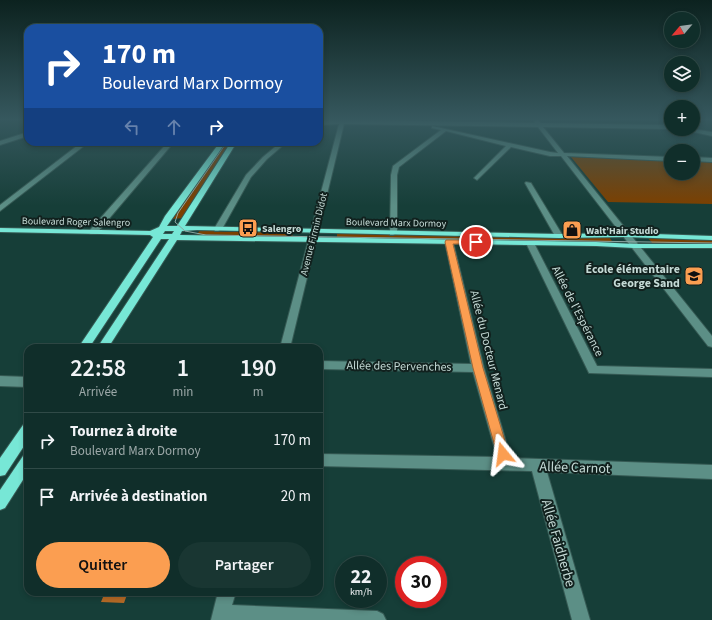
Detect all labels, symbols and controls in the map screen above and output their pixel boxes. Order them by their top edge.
north arrow [664,12,700,48]
map controls [664,12,700,180]
text: 170 m [102,34,176,74]
icon: right [36,40,88,92]
button: layers [664,56,700,92]
text: Boulevard Marx Dormoy [102,71,283,96]
button: + [664,100,700,136]
icon: left [121,116,143,138]
icon: ahead [163,116,185,138]
icon: right [205,116,227,138]
button: − [664,144,700,180]
street label: Avenue Firmin Didot [297,191,331,277]
street label: Boulevard Roger Salengro [22,214,130,230]
street label: Boulevard Marx Dormoy [346,215,447,231]
bus stop icon: Salengro [237,217,259,239]
shop icon: Walt’Hair Studio [561,219,583,241]
place label: Salengro [262,222,302,236]
place label: Walt’Hair Studio [586,224,659,238]
pin [459,225,493,259]
icon: arrive [465,231,487,253]
place label: École élémentaire George Sand [585,261,680,292]
street label: Allée de l'Espérance [547,263,608,360]
school or university icon: École élémentaire George Sand [683,265,705,287]
street label: Allée du Docteur Menard [465,289,512,412]
text: 22:58 [70,351,126,386]
text: 1 [177,351,189,386]
text: 190 [240,351,277,386]
street label: Allée des Pervenches [346,357,452,376]
text: Arrivée [79,383,117,401]
text: min [172,383,193,401]
text: m [253,383,264,401]
text: Tournez à droite [70,421,177,442]
icon: right [36,430,58,452]
text: 170 m [273,430,311,451]
position arrow [482,433,524,475]
text: Boulevard Marx Dormoy [70,442,200,460]
street label: Allée Carnot [539,457,611,479]
icon: arrive [36,486,58,508]
text: Arrivée à destination [70,486,207,507]
text: 20 m [281,486,311,507]
street label: Allée Faidherbe [536,497,580,589]
button: Quitter [36,542,170,588]
button: Partager [178,542,311,588]
speed limit sign: 30 [395,556,447,608]
text: 22 [350,563,372,591]
text: km/h [350,585,372,599]

